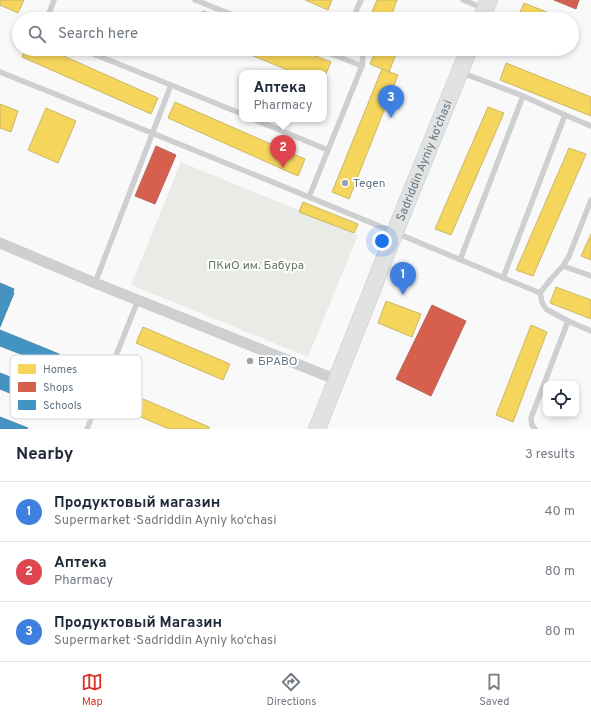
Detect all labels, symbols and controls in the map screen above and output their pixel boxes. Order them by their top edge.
search box [12,12,579,56]
icon: search [26,23,48,45]
text: Search here [58,25,138,44]
popup [239,70,327,122]
text: Аптека [253,79,306,98]
pin: 3 [378,85,404,118]
text: Pharmacy [253,98,313,114]
street label: Sadriddin Ayniy ko‘chasi [393,98,457,224]
pin: 2 [270,135,296,168]
place label: Tegen [353,176,386,192]
marker: Tegen [340,178,350,188]
your location [372,231,392,251]
park label: ПКиО им. Бабура [208,258,304,274]
pin: 1 [390,262,416,295]
place label: БРАВО [258,354,298,370]
legend [10,355,142,419]
marker: БРАВО [245,356,255,366]
text: Homes [43,363,77,377]
text: Shops [43,381,73,395]
map controls [543,381,579,417]
button: locate [543,381,579,417]
text: Schools [43,399,82,413]
text: Nearby [16,444,73,466]
text: 3 results [525,447,575,463]
text: Продуктовый магазин [54,494,220,513]
text: 1 [26,504,32,520]
text: 40 m [545,504,575,520]
text: Supermarket · Sadriddin Ayniy ko‘chasi [54,513,276,529]
text: Аптека [54,554,107,573]
text: 2 [25,564,33,580]
text: 80 m [545,564,575,580]
text: Pharmacy [54,573,113,589]
text: Продуктовый Магазин [54,614,222,633]
text: 3 [25,624,33,640]
text: 80 m [545,624,575,640]
text: Supermarket · Sadriddin Ayniy ko‘chasi [54,633,276,649]
tab: Map [81,671,103,709]
tab: Directions [266,671,316,709]
tab: Saved [479,671,510,709]

